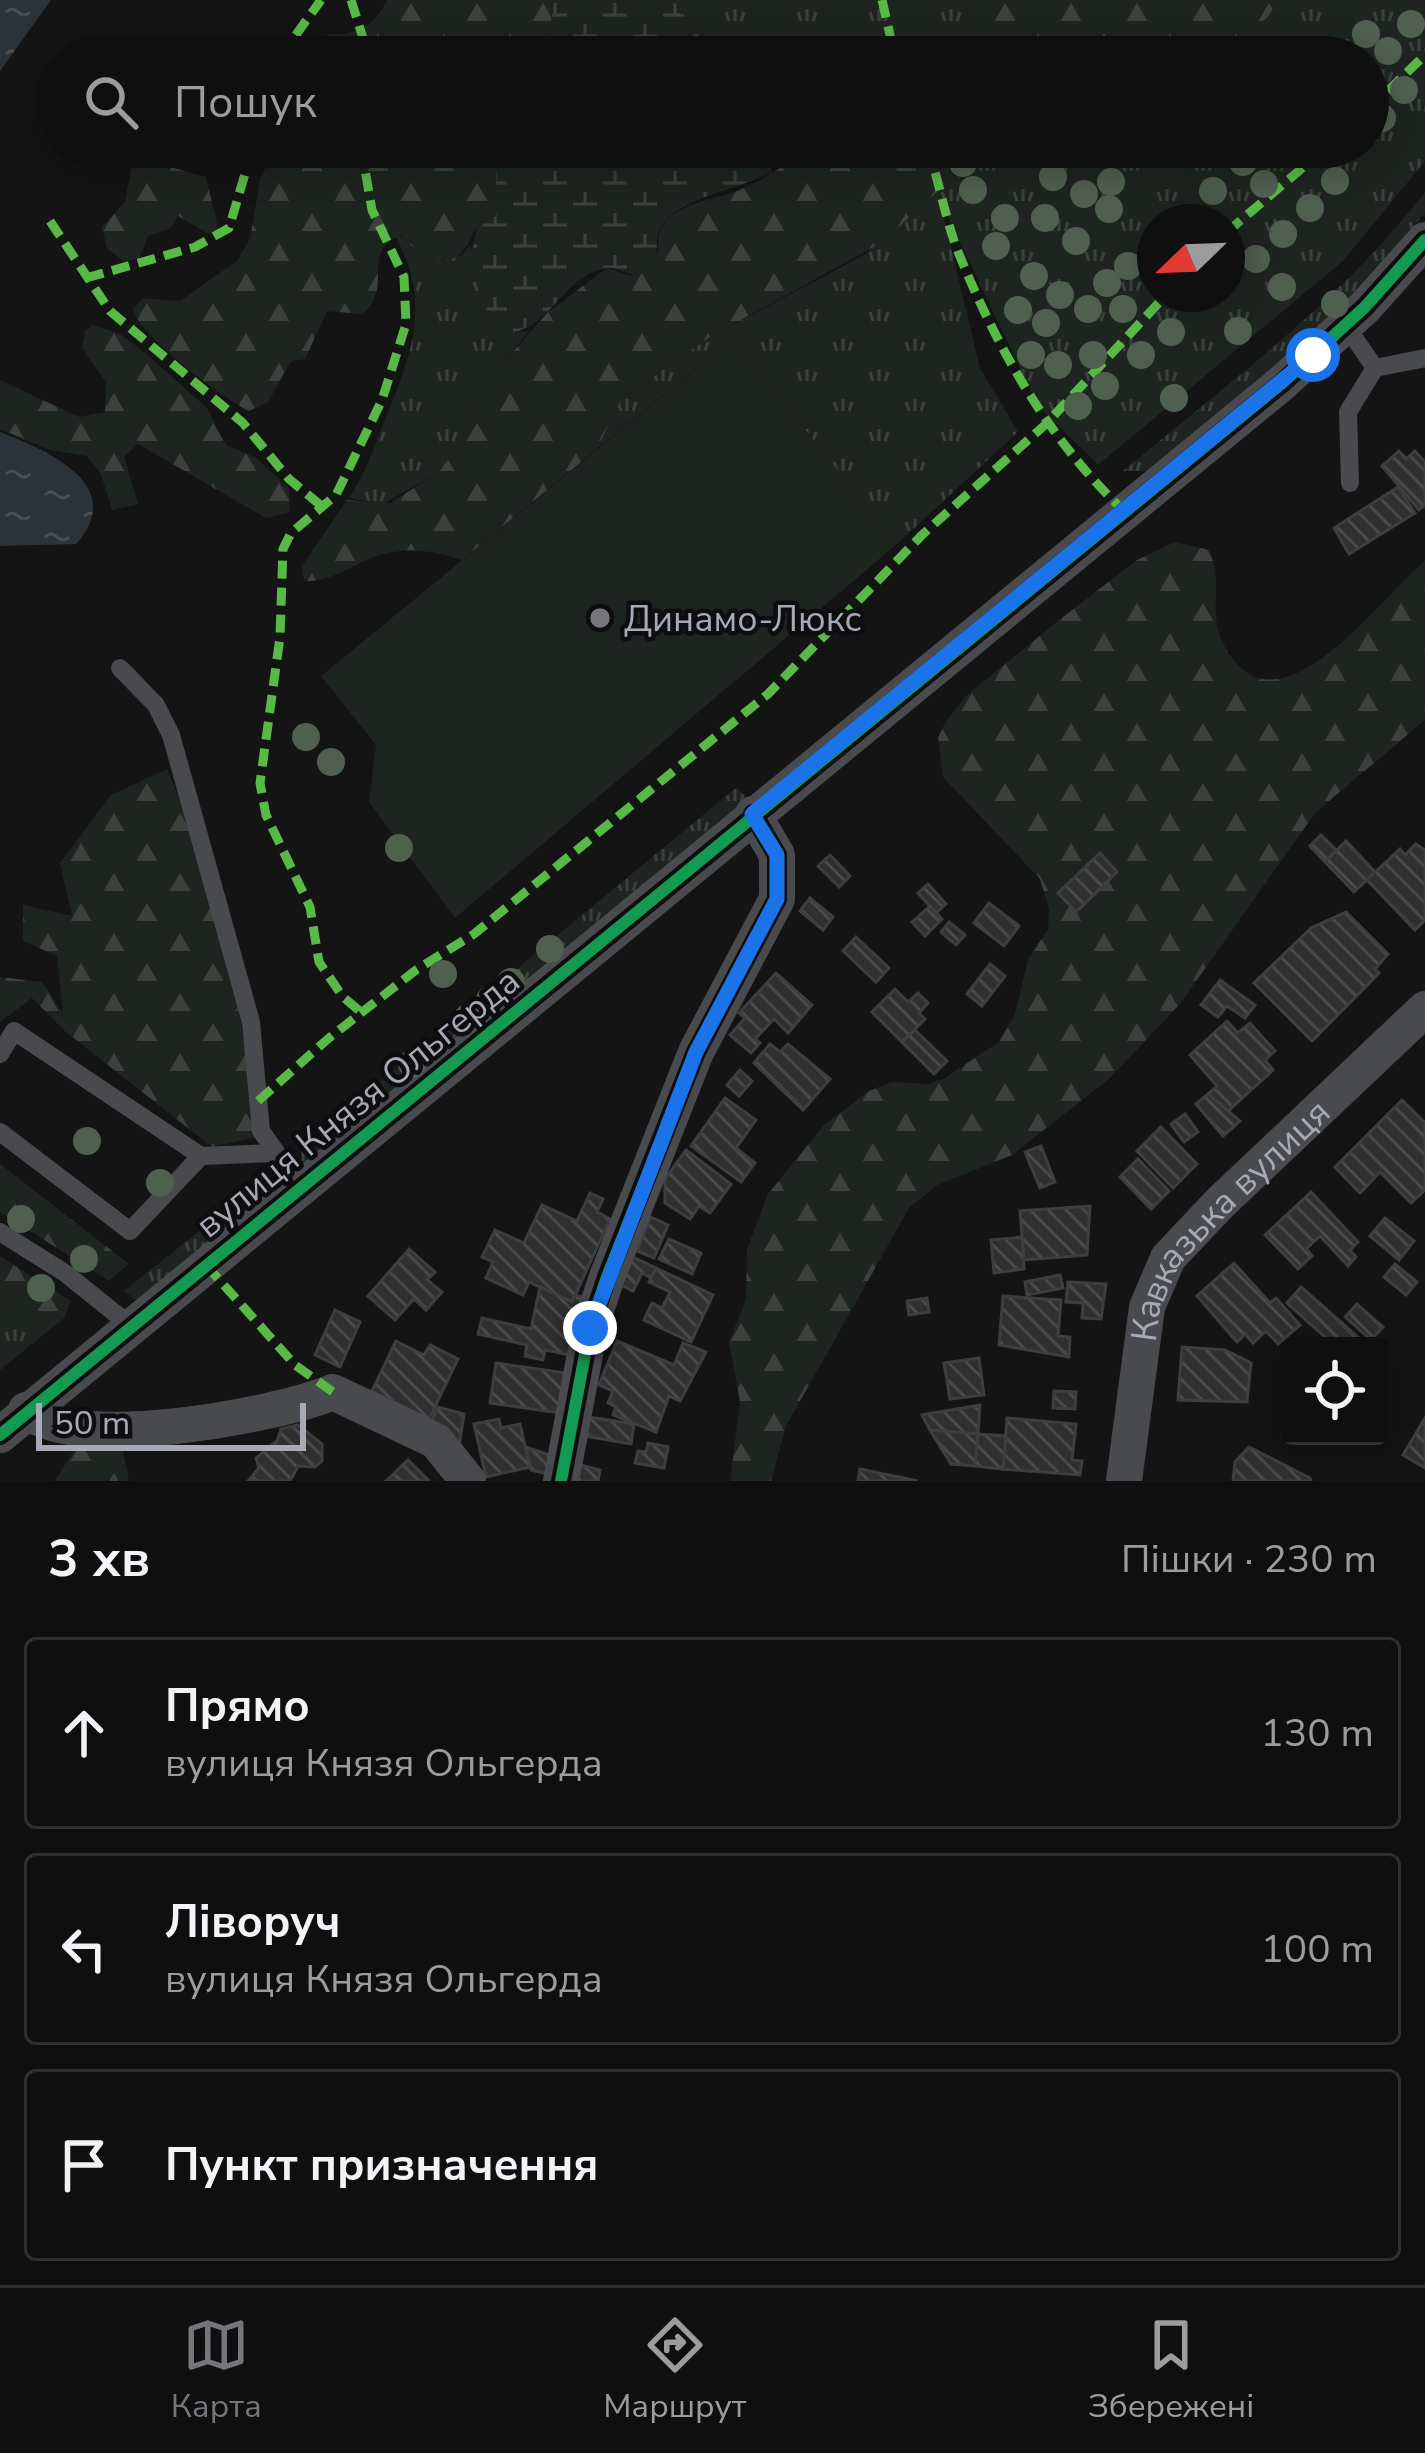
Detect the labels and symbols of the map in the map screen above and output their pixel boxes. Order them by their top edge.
north arrow [1137,204,1245,312]
route start [1286,328,1340,382]
place label: Динамо-Люкс [624,595,862,644]
marker: Динамо-Люкс [587,605,613,631]
street label: вулиця Князя Ольгерда [186,957,530,1249]
street label: Кавказька вулиця [1120,1089,1341,1344]
route end [563,1301,617,1355]
scale bar [36,1397,306,1450]

